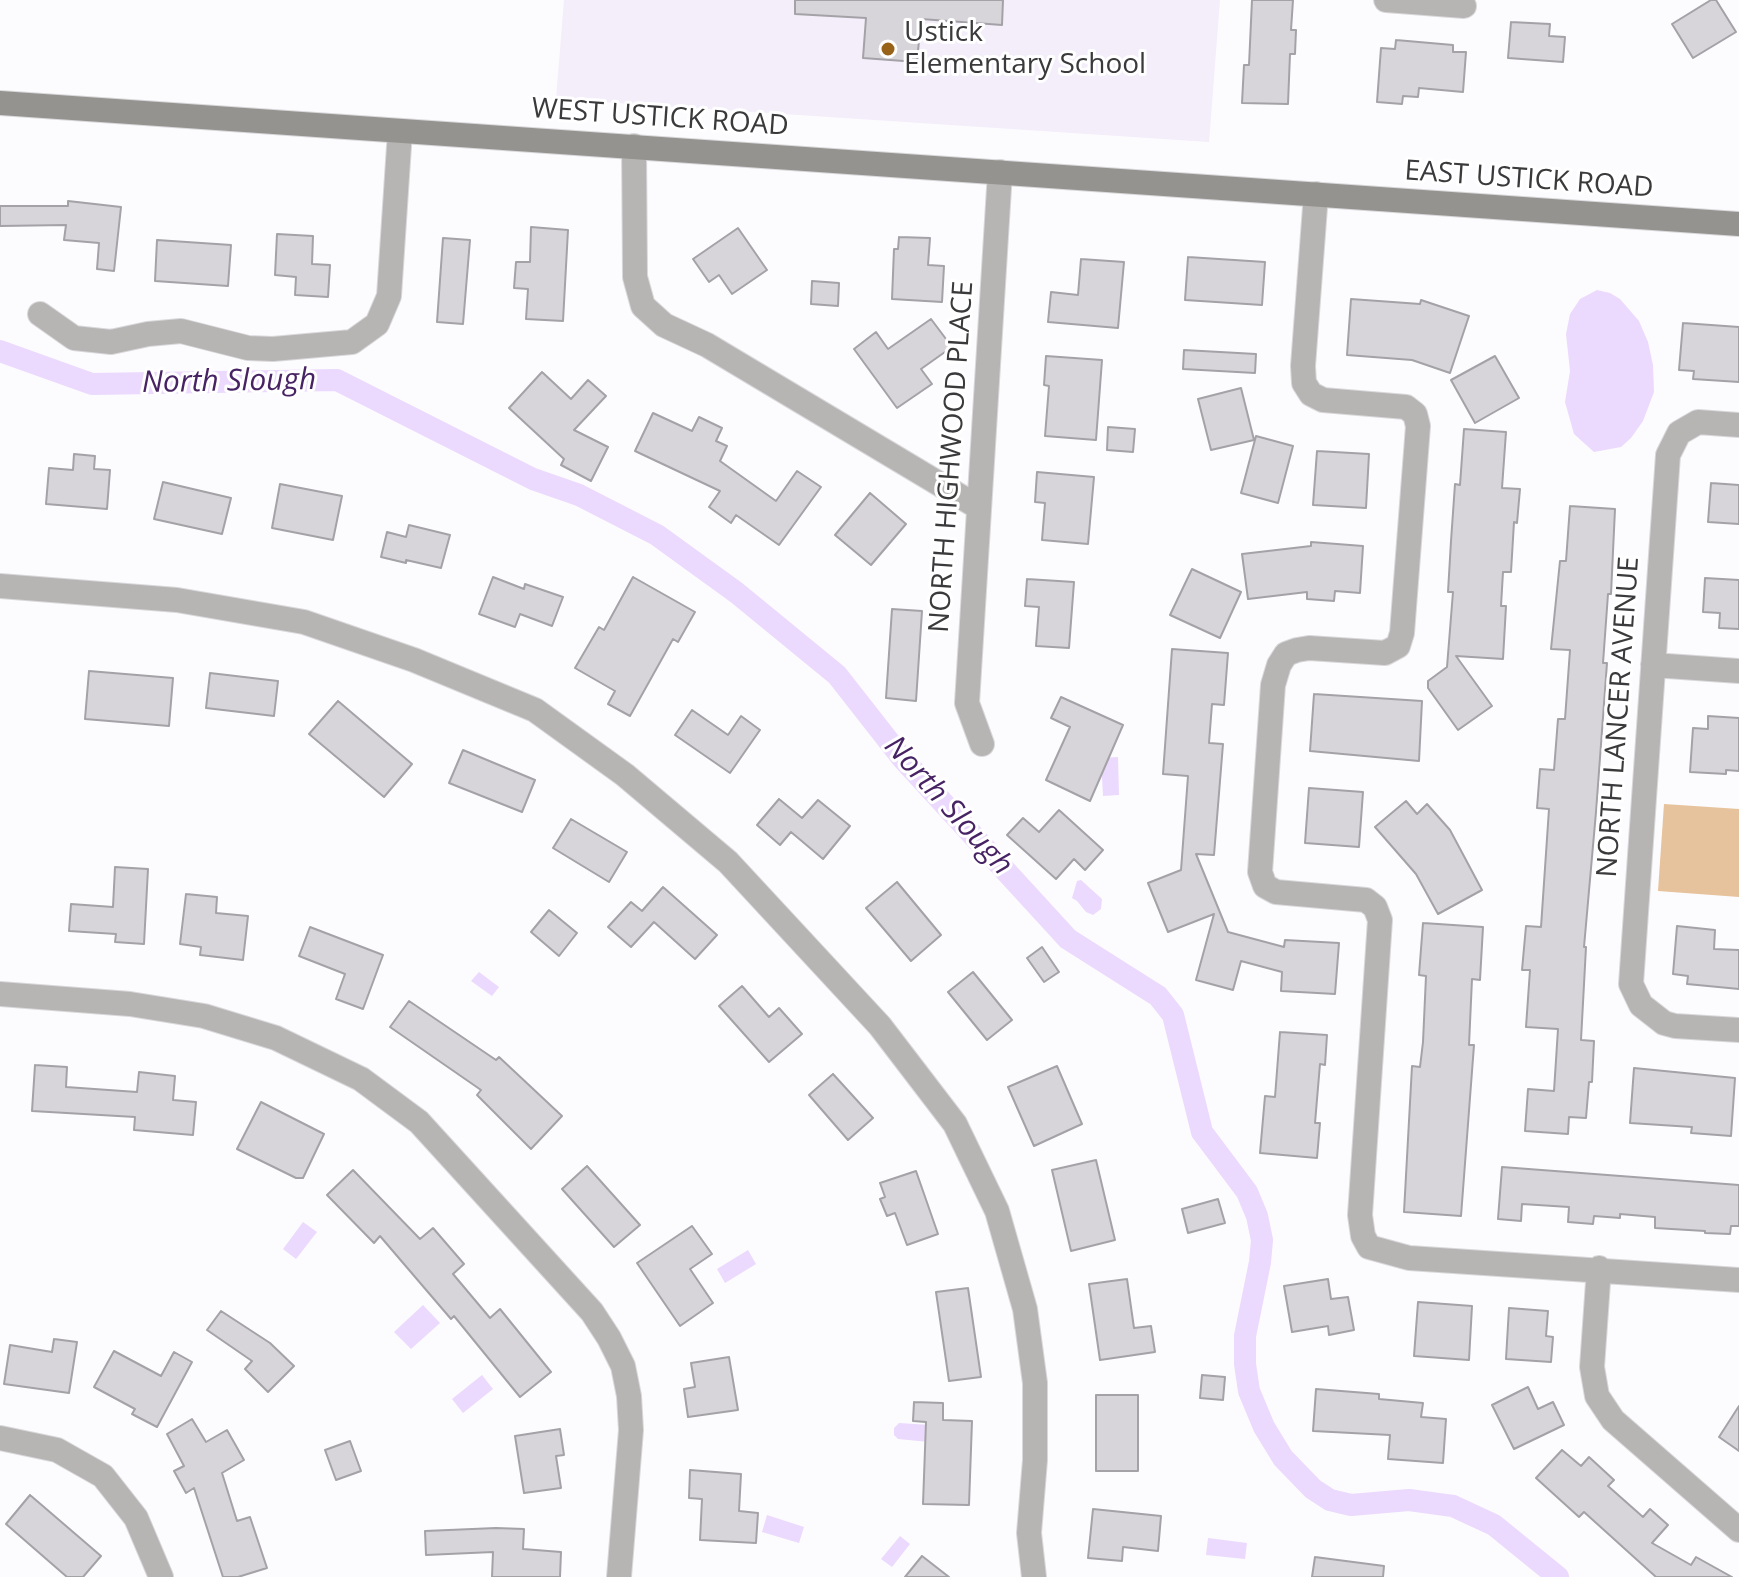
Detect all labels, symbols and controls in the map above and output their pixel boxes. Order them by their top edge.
place label: Ustick Elementary School [904,16,1146,82]
marker: Ustick Elementary School [879,40,897,58]
street label: WEST USTICK ROAD [530,92,790,144]
street label: EAST USTICK ROAD [1403,155,1655,205]
street label: NORTH HIGHWOOD PLACE [923,280,981,634]
water label: North Slough [141,362,317,402]
street label: NORTH LANCER AVENUE [1591,555,1647,879]
water label: North Slough [876,729,1020,883]

